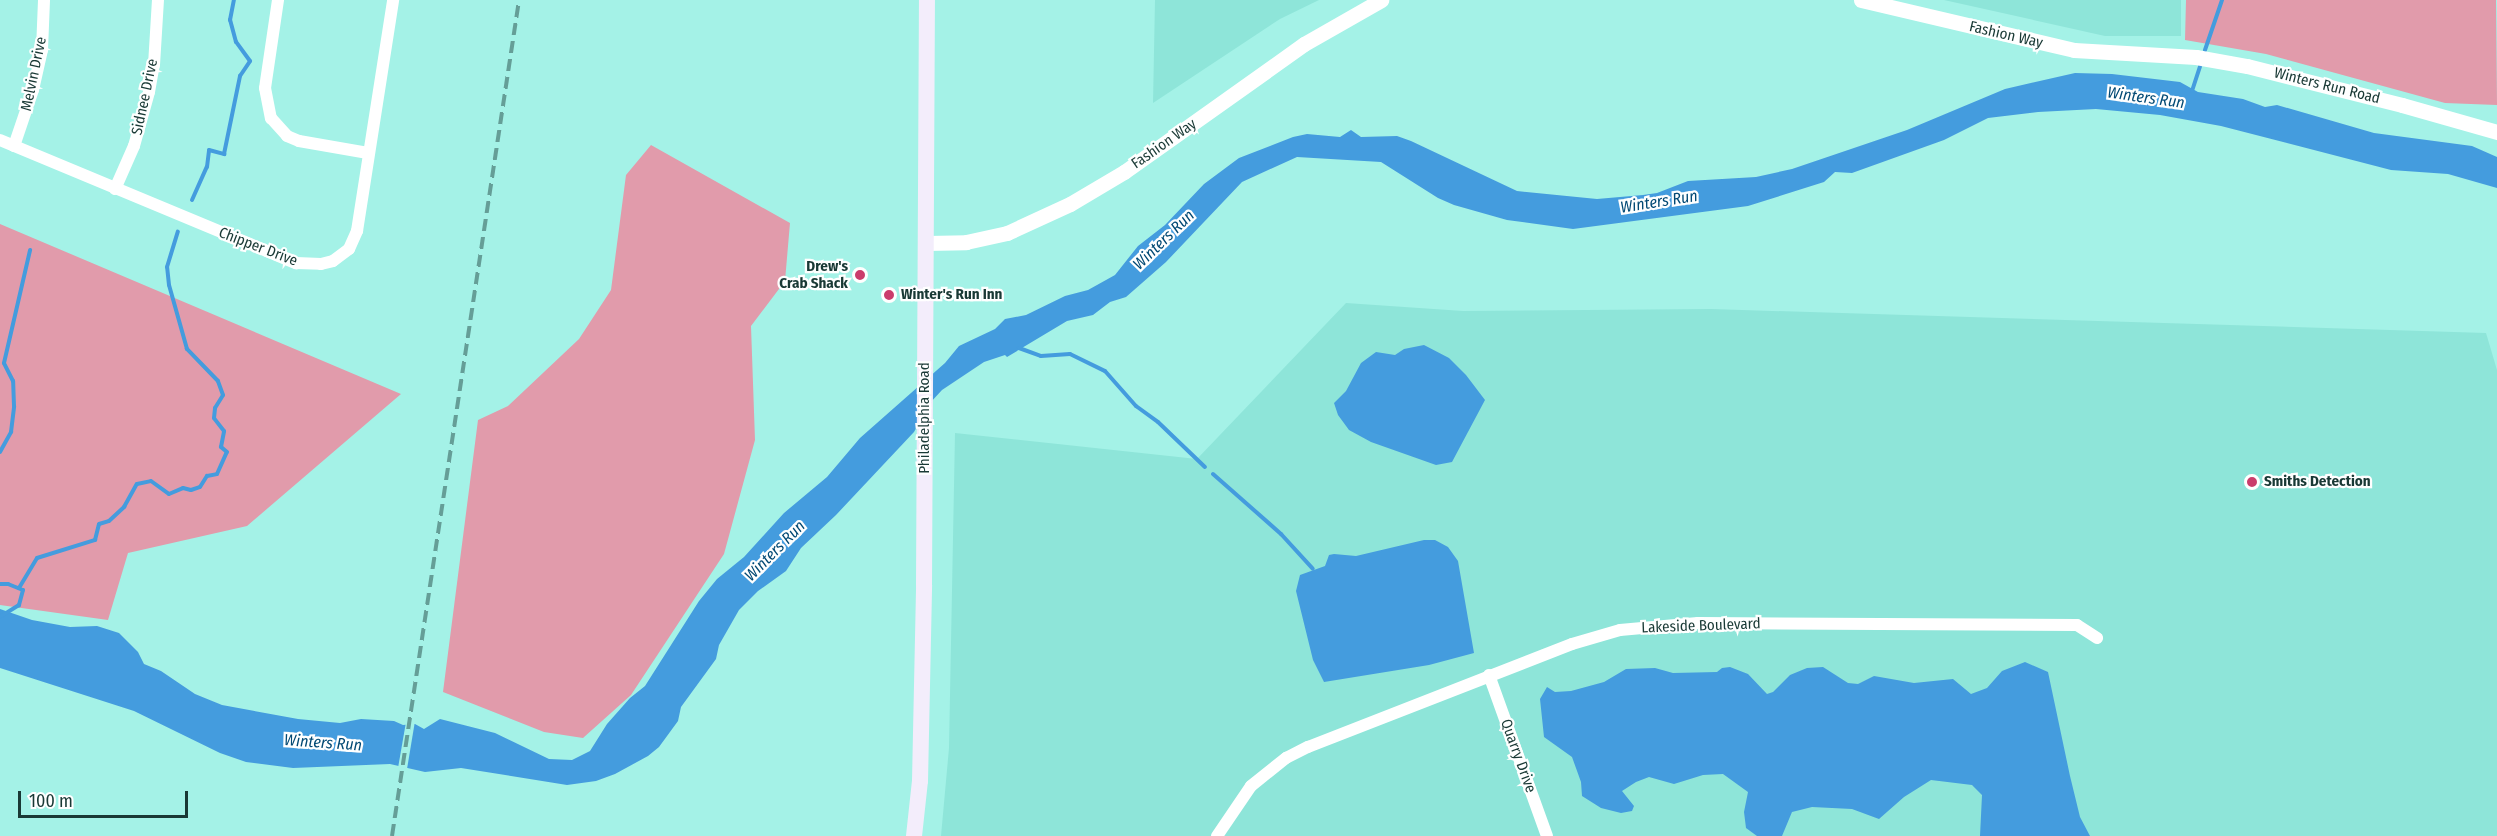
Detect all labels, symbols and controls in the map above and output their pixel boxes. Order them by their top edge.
street label: Fashion Way [1967,18,2045,52]
street label: Melvin Drive [17,35,51,113]
street label: Sidnee Drive [128,57,162,137]
street label: Winters Run Road [2272,64,2382,108]
water label: Winters Run [2106,83,2186,113]
street label: Fashion Way [1128,115,1200,173]
water label: Winters Run [1619,186,1699,218]
water label: Winters Run [1129,206,1199,274]
street label: Chipper Drive [216,224,300,270]
place label: Drew's Crab Shack [779,257,848,292]
marker: Drew's Crab Shack [853,268,867,282]
place label: Winter's Run Inn [901,286,1002,304]
marker: Winter's Run Inn [882,288,896,302]
street label: Philadelphia Road [916,362,934,474]
place label: Smiths Detection [2264,473,2371,491]
marker: Smiths Detection [2245,475,2259,489]
water label: Winters Run [741,517,809,585]
street label: Lakeside Boulevard [1641,615,1761,637]
street label: Quarry Drive [1496,717,1540,795]
water label: Winters Run [284,731,362,755]
scale bar [21,779,190,817]
text: 100 m [29,790,73,812]

